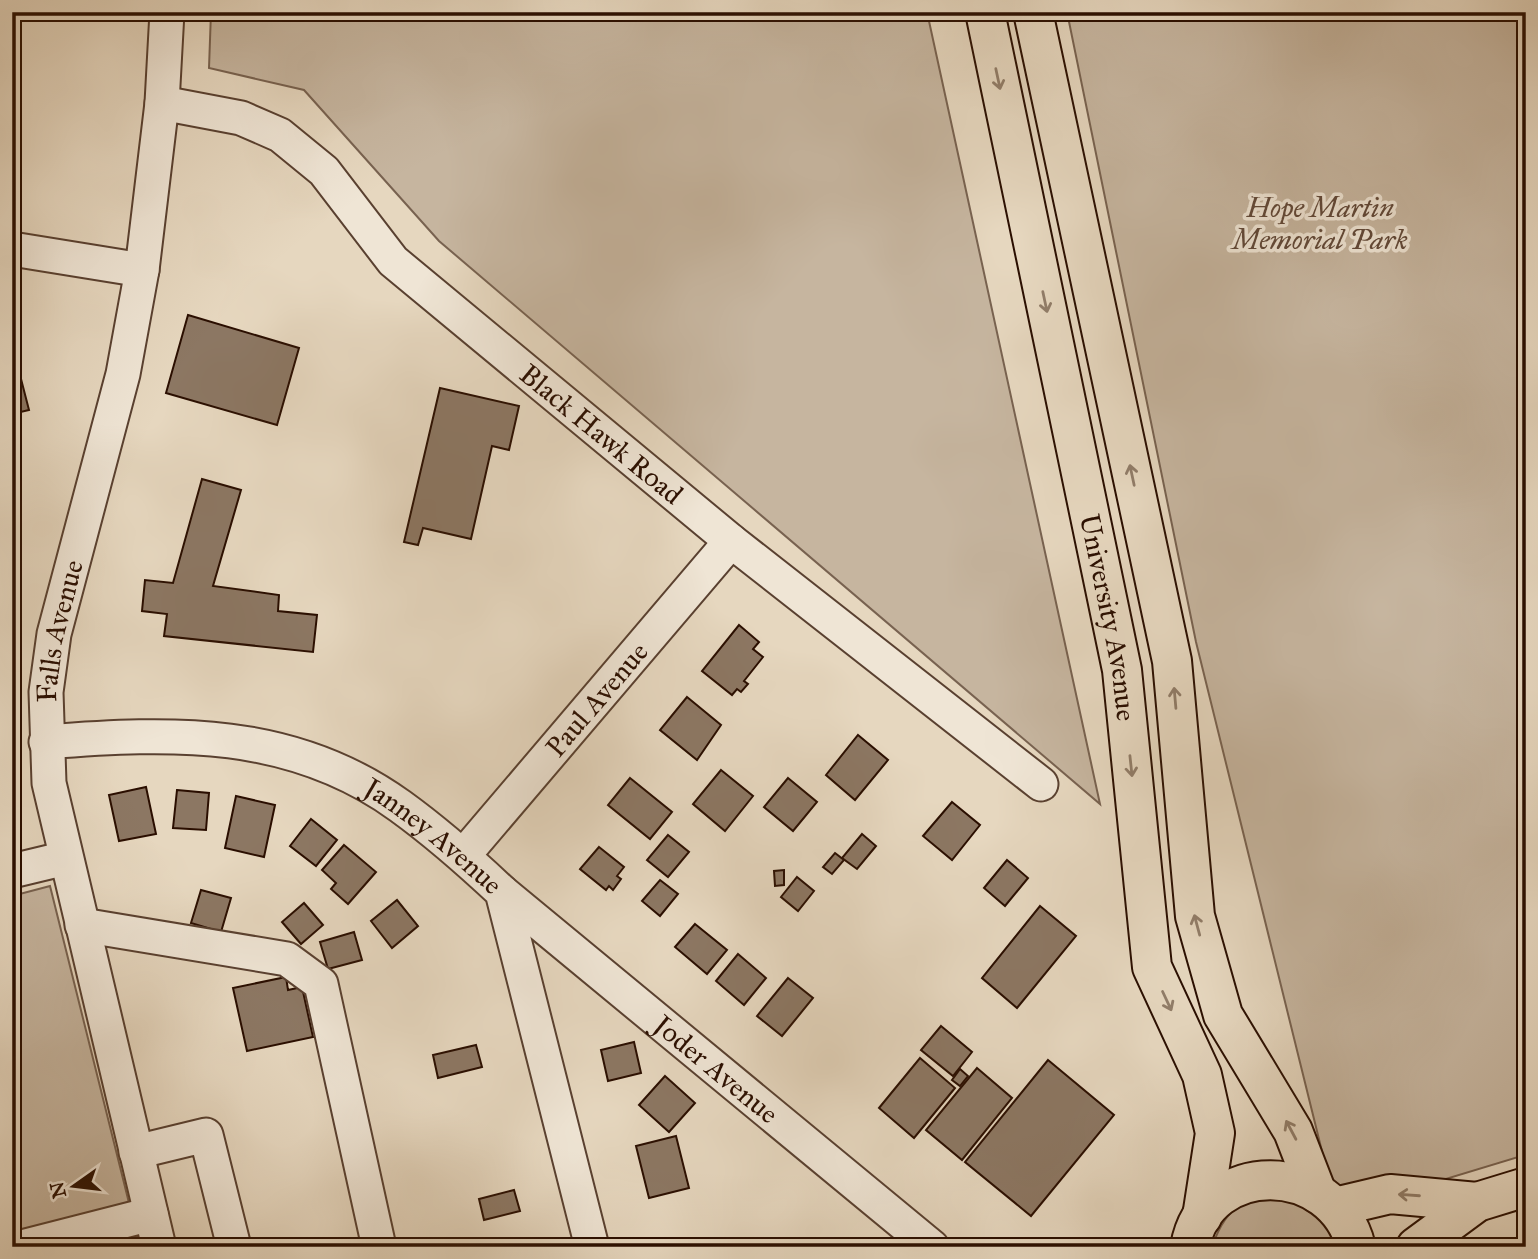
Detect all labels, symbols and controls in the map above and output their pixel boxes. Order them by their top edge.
one-way arrow [992,67,1006,90]
park label: Hope Martin Memorial Park [1229,190,1408,257]
one-way arrow [1038,290,1052,313]
street label: Black Hawk Road [512,356,690,512]
one-way arrow [1125,464,1138,487]
street label: University Avenue [1072,511,1144,723]
street label: Falls Avenue [29,556,91,703]
street label: Paul Avenue [538,635,656,764]
one-way arrow [1168,688,1181,710]
one-way arrow [1125,754,1138,777]
street label: Janney Avenue [355,769,510,902]
one-way arrow [1190,914,1203,937]
one-way arrow [1161,990,1174,1011]
street label: Joder Avenue [644,1006,786,1131]
one-way arrow [1283,1120,1297,1141]
north arrow [38,1150,108,1220]
text: N [45,1179,71,1201]
one-way arrow [1399,1188,1421,1201]

